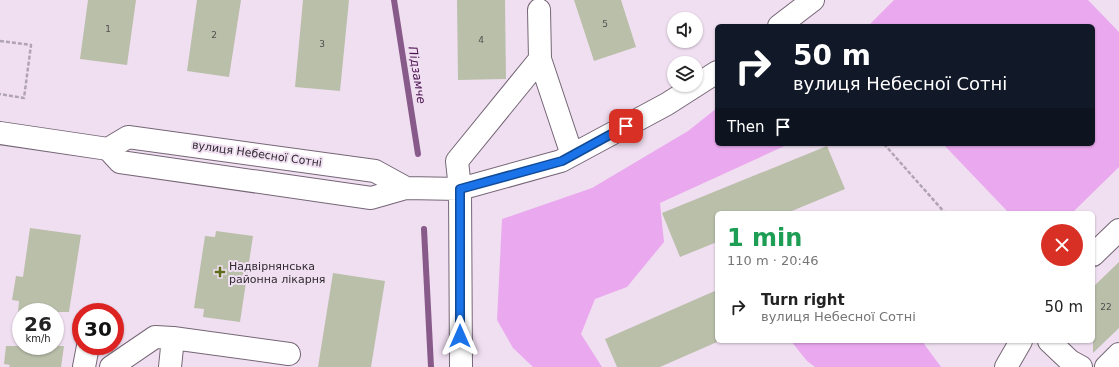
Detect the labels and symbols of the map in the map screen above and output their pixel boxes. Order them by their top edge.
house number: 5 [602,19,608,29]
house number: 1 [105,24,111,34]
house number: 2 [211,30,217,40]
house number: 4 [478,35,484,45]
house number: 3 [319,39,325,49]
water label: Підзамче [406,45,428,105]
pin [609,109,643,143]
street label: вулиця Небесної Сотні [191,138,323,170]
place label: Надвірнянська районна лікарня [229,260,326,286]
marker: Надвірнянська районна лікарня [214,266,226,278]
house number: 22 [1100,302,1112,312]
speed limit sign: 30 [72,303,124,355]
position arrow [439,315,481,357]

